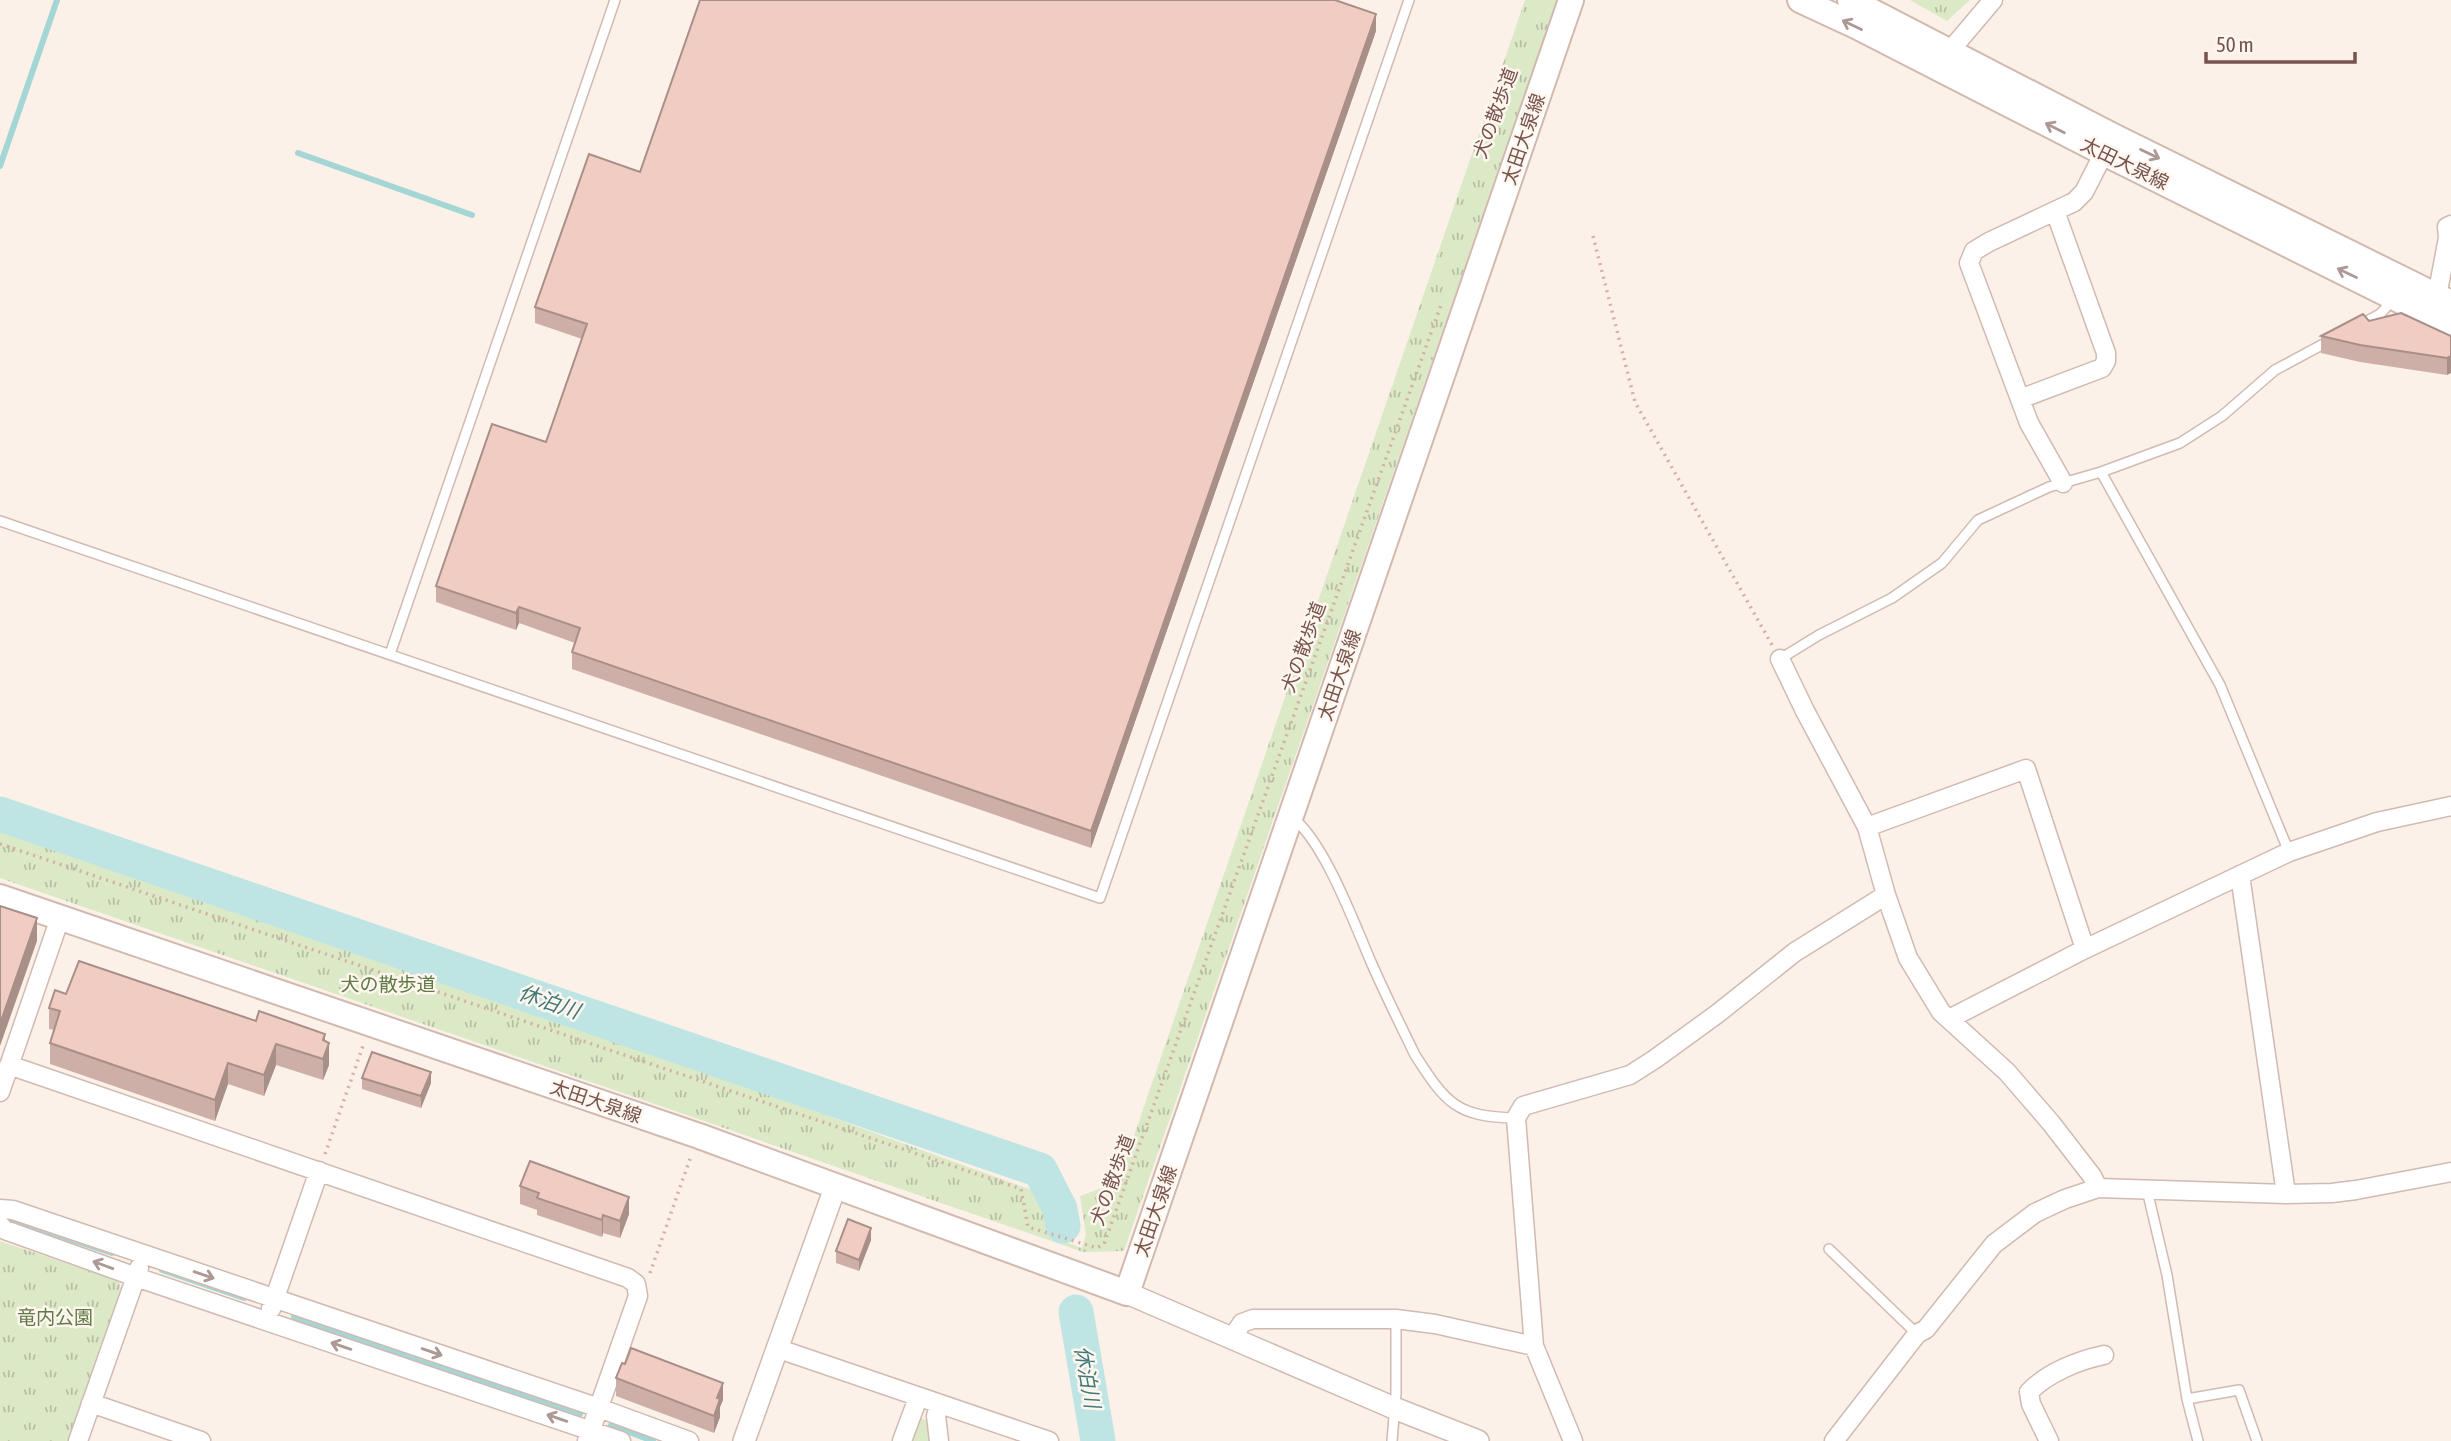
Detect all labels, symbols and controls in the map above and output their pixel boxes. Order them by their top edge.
one-way arrow [1842,17,1863,31]
scale bar [2206,21,2355,65]
text: 50 m [2216,32,2254,56]
street label: 犬の散歩道 [1468,65,1522,161]
street label: 太田大泉線 [1497,90,1549,188]
one-way arrow [2045,121,2066,134]
street label: 太田大泉線 [2077,132,2173,194]
one-way arrow [2139,148,2160,162]
one-way arrow [2337,265,2358,279]
street label: 犬の散歩道 [1276,599,1330,695]
street label: 太田大泉線 [1313,626,1365,724]
park label: 犬の散歩道 [340,973,436,995]
water label: 休泊川 [516,979,585,1023]
street label: 太田大泉線 [547,1075,645,1127]
street label: 犬の散歩道 [1085,1132,1139,1228]
street label: 太田大泉線 [1129,1162,1181,1260]
one-way arrow [92,1258,114,1270]
one-way arrow [193,1270,215,1282]
park label: 竜内公園 [17,1306,93,1328]
one-way arrow [331,1339,353,1351]
water label: 休泊川 [1071,1344,1106,1412]
one-way arrow [421,1346,443,1359]
one-way arrow [546,1411,568,1424]

